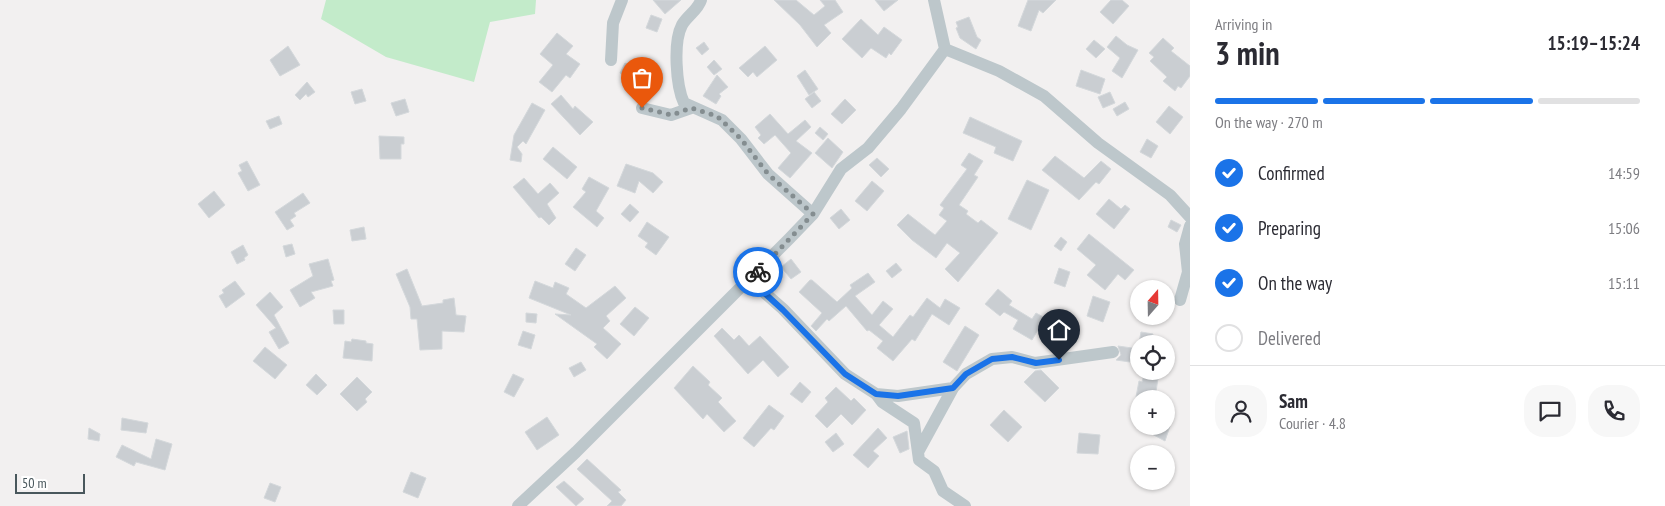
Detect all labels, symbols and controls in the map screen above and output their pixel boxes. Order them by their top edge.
text: Arriving in [1215,14,1272,34]
text: 15:19–15:24 [1547,31,1640,55]
text: 3 min [1215,32,1280,74]
pin [621,57,663,108]
icon: bag [628,64,656,92]
text: On the way · 270 m [1215,112,1323,132]
icon: check [1215,159,1243,187]
text: Confirmed [1258,161,1325,185]
text: 14:59 [1608,163,1640,183]
icon: check [1215,214,1243,242]
text: Preparing [1258,216,1321,240]
text: 15:06 [1608,218,1640,238]
courier [733,247,783,297]
icon: bike [744,258,772,286]
icon: check [1215,269,1243,297]
text: On the way [1258,271,1332,295]
text: 15:11 [1608,273,1640,293]
north arrow [1130,280,1175,325]
map controls [1130,280,1175,490]
pin [1038,309,1080,360]
icon: home [1045,316,1073,344]
text: Delivered [1258,326,1321,350]
button: locate [1130,335,1175,380]
button: person [1215,385,1267,437]
button: chat [1524,385,1576,437]
button: phone [1588,385,1640,437]
text: Sam [1279,389,1308,413]
button: + [1130,390,1175,435]
text: Courier · 4.8 [1279,413,1346,433]
button: − [1130,445,1175,490]
scale bar [15,471,85,494]
text: 50 m [22,474,47,492]

